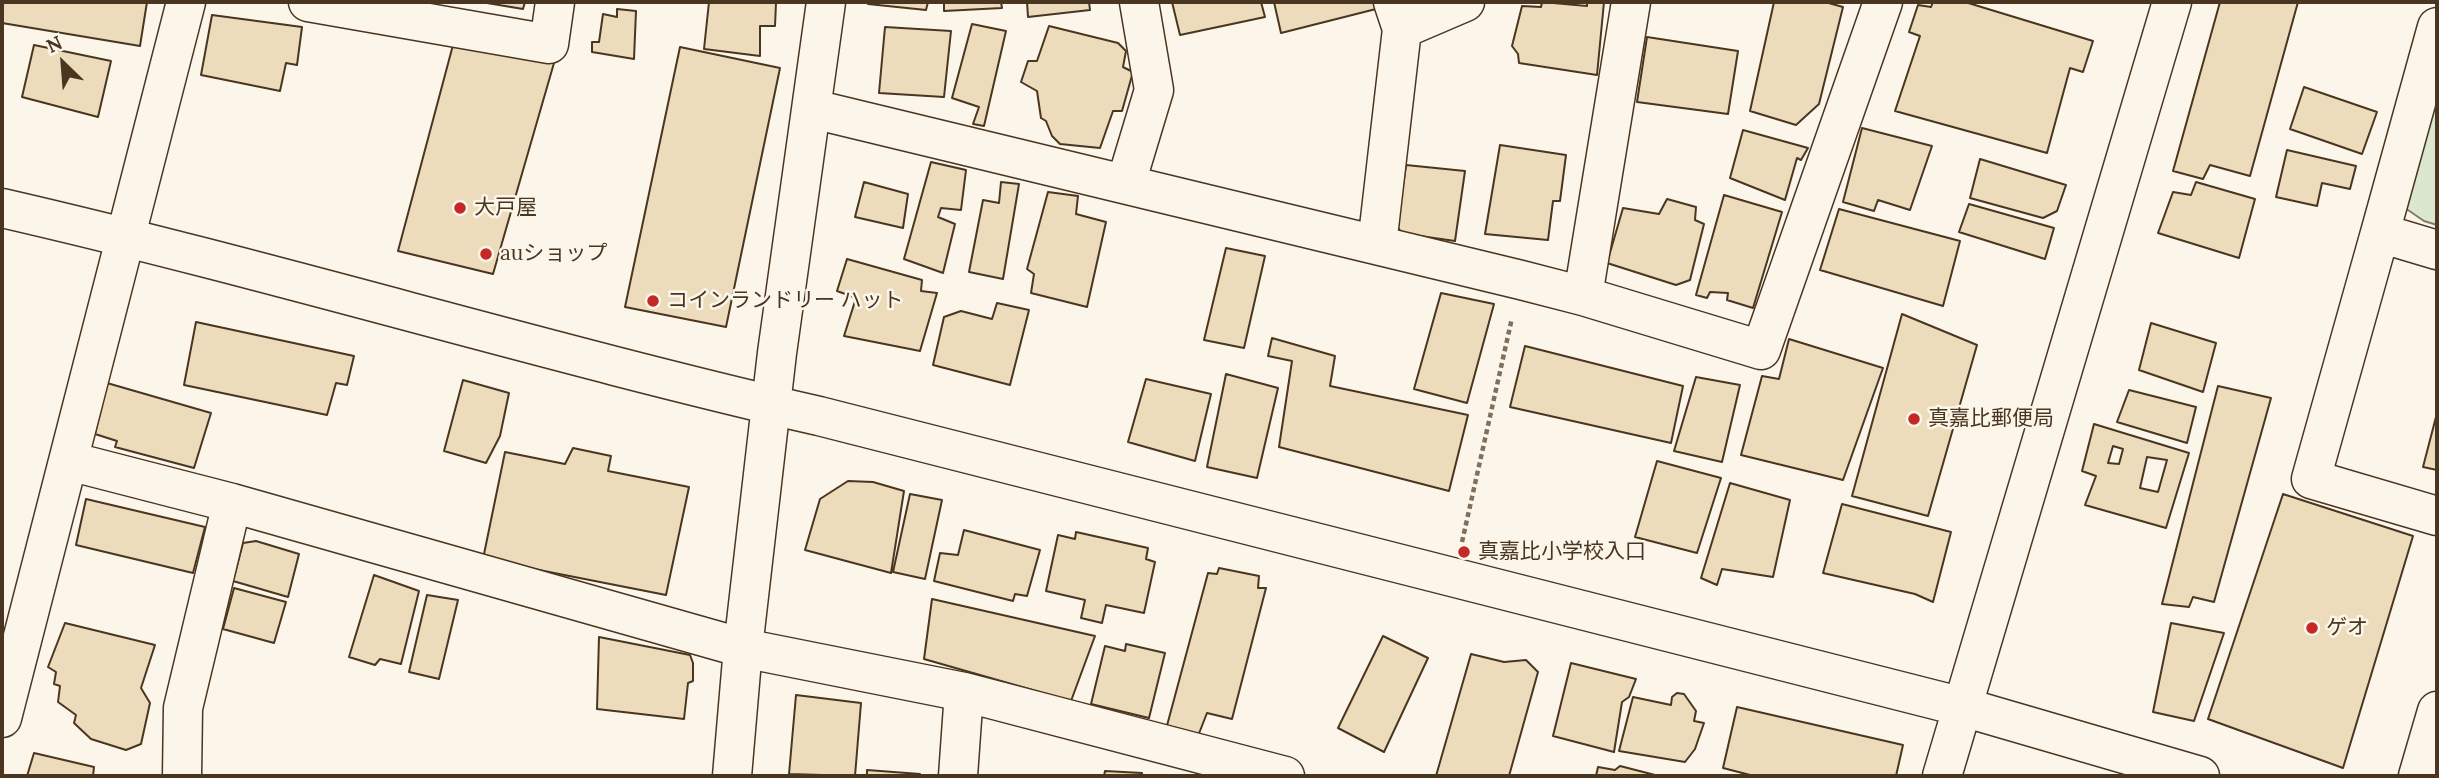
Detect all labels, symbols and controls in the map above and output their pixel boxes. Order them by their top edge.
north arrow [28,28,98,98]
text: N [42,30,66,58]
place label: 大戸屋 [474,195,537,221]
marker: 大戸屋 [452,200,468,216]
place label: auショップ [500,241,607,267]
marker: auショップ [478,246,494,262]
place label: コインランドリー ハット [667,288,904,314]
marker: コインランドリー ハット [645,293,661,309]
place label: 真嘉比郵便局 [1928,406,2054,432]
marker: 真嘉比郵便局 [1906,411,1922,427]
place label: 真嘉比小学校入口 [1478,539,1646,565]
marker: 真嘉比小学校入口 [1456,544,1472,560]
place label: ゲオ [2326,615,2368,641]
marker: ゲオ [2304,620,2320,636]

